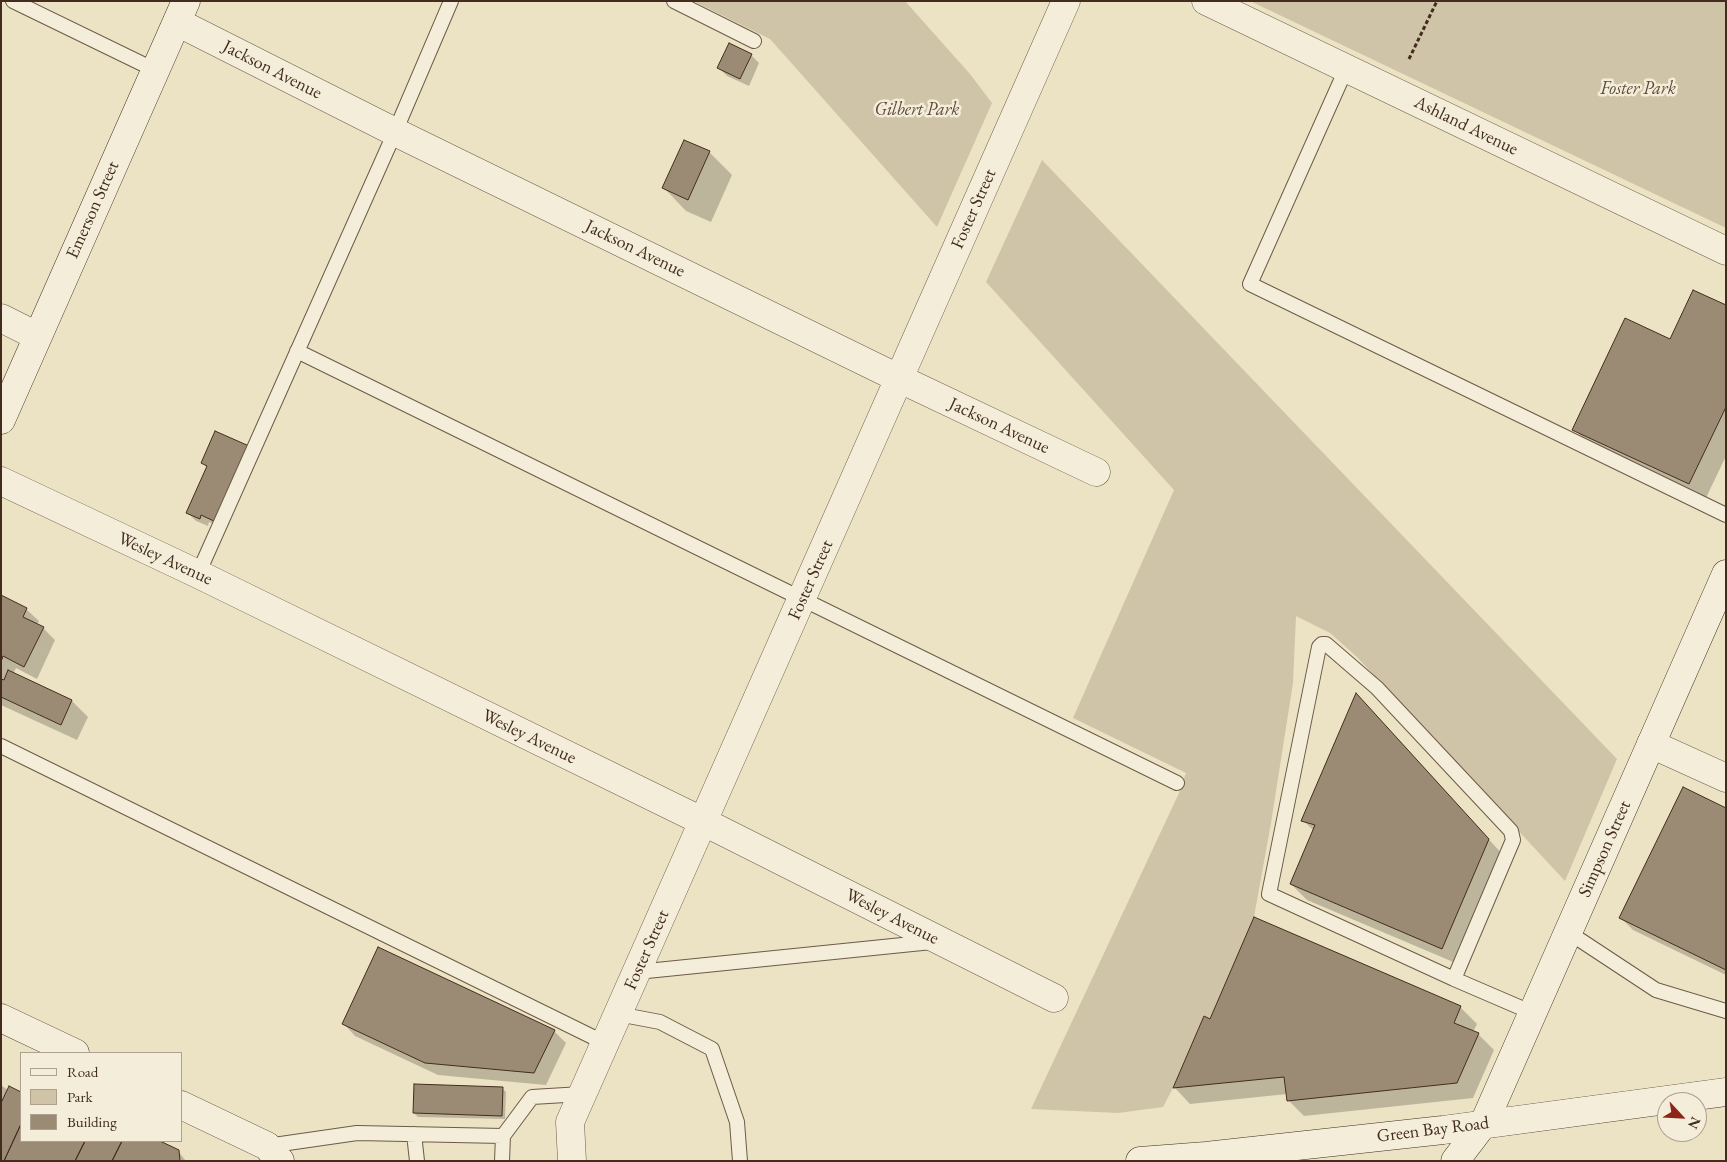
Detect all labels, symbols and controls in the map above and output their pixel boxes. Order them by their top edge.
street label: Jackson Avenue [219,36,325,104]
park label: Foster Park [1600,78,1676,100]
street label: Ashland Avenue [1411,92,1521,160]
park label: Gilbert Park [875,99,959,121]
street label: Emerson Street [62,158,124,262]
street label: Foster Street [947,166,1001,252]
street label: Jackson Avenue [581,215,689,283]
street label: Jackson Avenue [945,393,1053,459]
street label: Wesley Avenue [114,528,216,590]
street label: Foster Street [784,537,838,623]
street label: Wesley Avenue [478,705,580,769]
street label: Simpson Street [1574,797,1636,901]
street label: Wesley Avenue [842,884,942,950]
street label: Foster Street [620,907,674,993]
legend [20,1052,182,1142]
text: Road [67,1062,98,1081]
text: Park [67,1087,93,1106]
north arrow [1657,1092,1707,1142]
text: Building [67,1112,117,1131]
street label: Green Bay Road [1376,1112,1490,1148]
text: N [1684,1114,1705,1132]

